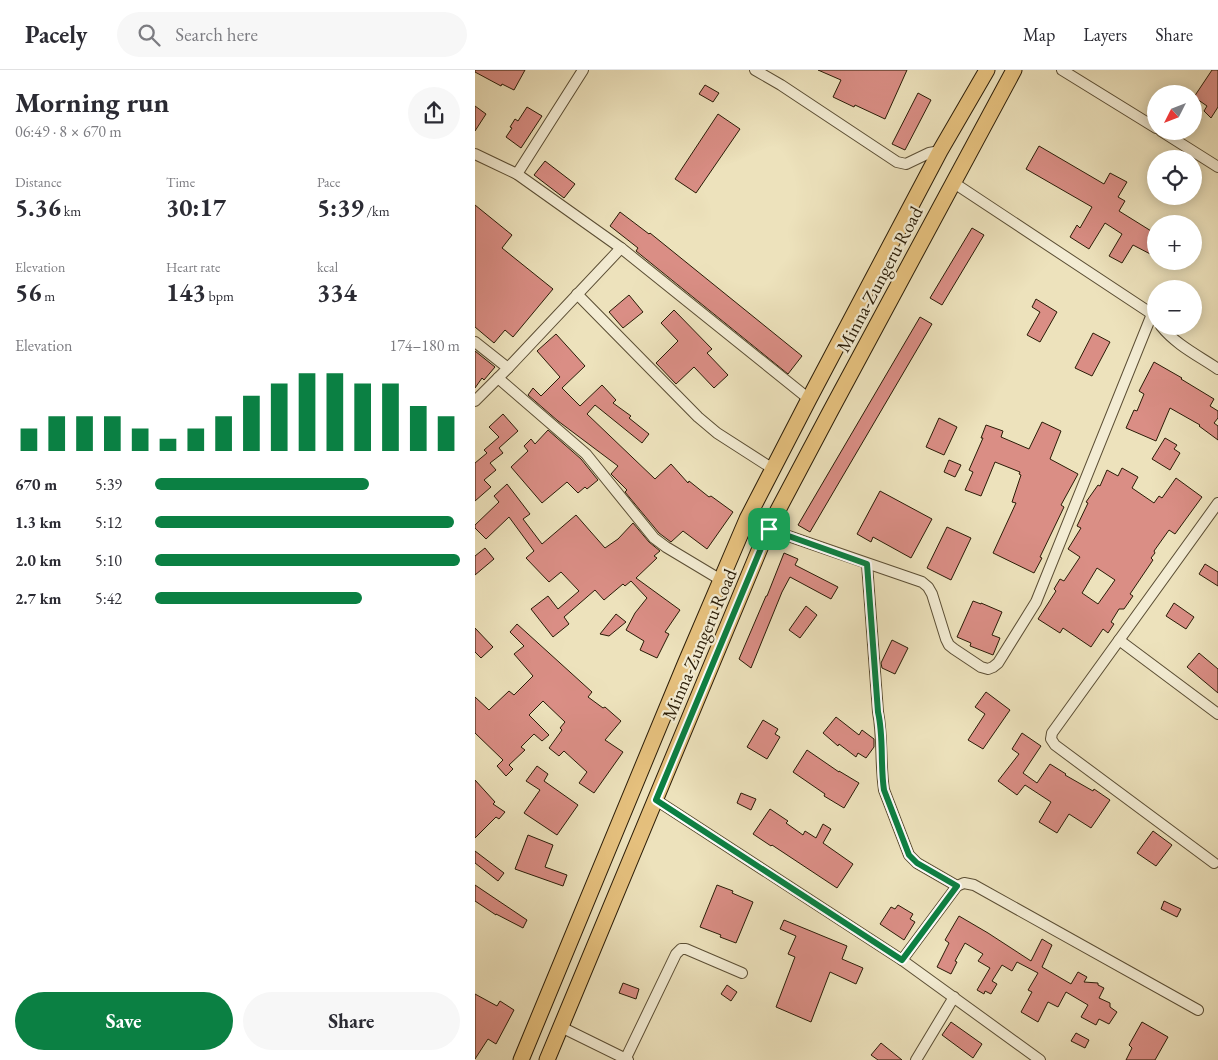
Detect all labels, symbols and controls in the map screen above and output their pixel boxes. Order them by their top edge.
search box [117,12,467,57]
text: Pacely [25,19,87,50]
icon: search [135,21,163,49]
text: Search here [175,22,258,47]
text: Map [1023,23,1055,46]
text: Layers [1083,23,1127,46]
text: Share [1155,23,1193,46]
text: Morning run [15,84,169,120]
north arrow [1147,85,1203,140]
map controls [1147,85,1202,335]
button: share [408,87,460,139]
text: 06:49 · 8 × 670 m [15,121,122,142]
button: locate [1147,150,1202,205]
text: Distance [15,173,62,191]
text: Time [166,173,195,191]
text: Pace [317,173,341,191]
text: 5.36 [15,191,61,223]
text: 30:17 [166,191,226,223]
text: 5:39 [317,191,364,223]
text: km [61,202,81,220]
text: /km [364,202,390,220]
street label: Minna-Zungeru Road [830,202,929,357]
button: + [1147,215,1202,270]
text: Elevation [15,258,65,276]
text: Heart rate [166,258,220,276]
text: kcal [317,258,338,276]
text: 56 [15,276,41,308]
text: 143 [166,276,206,308]
text: 334 [317,276,357,308]
button: − [1147,280,1202,335]
text: m [41,287,55,305]
text: bpm [206,287,234,305]
text: Elevation [15,335,73,356]
text: 174–180 m [389,335,460,356]
text: 670 m [15,474,57,495]
text: 5:39 [95,474,122,495]
pin [748,508,790,550]
text: 1.3 km [15,512,61,533]
text: 5:12 [95,512,122,533]
icon: arrive [755,515,783,543]
text: 2.0 km [15,550,61,571]
text: 5:10 [95,550,122,571]
street label: Minna-Zungeru Road [656,565,743,724]
text: 2.7 km [15,588,61,609]
text: 5:42 [95,588,122,609]
button: Save [15,992,233,1050]
button: Share [243,992,460,1050]

